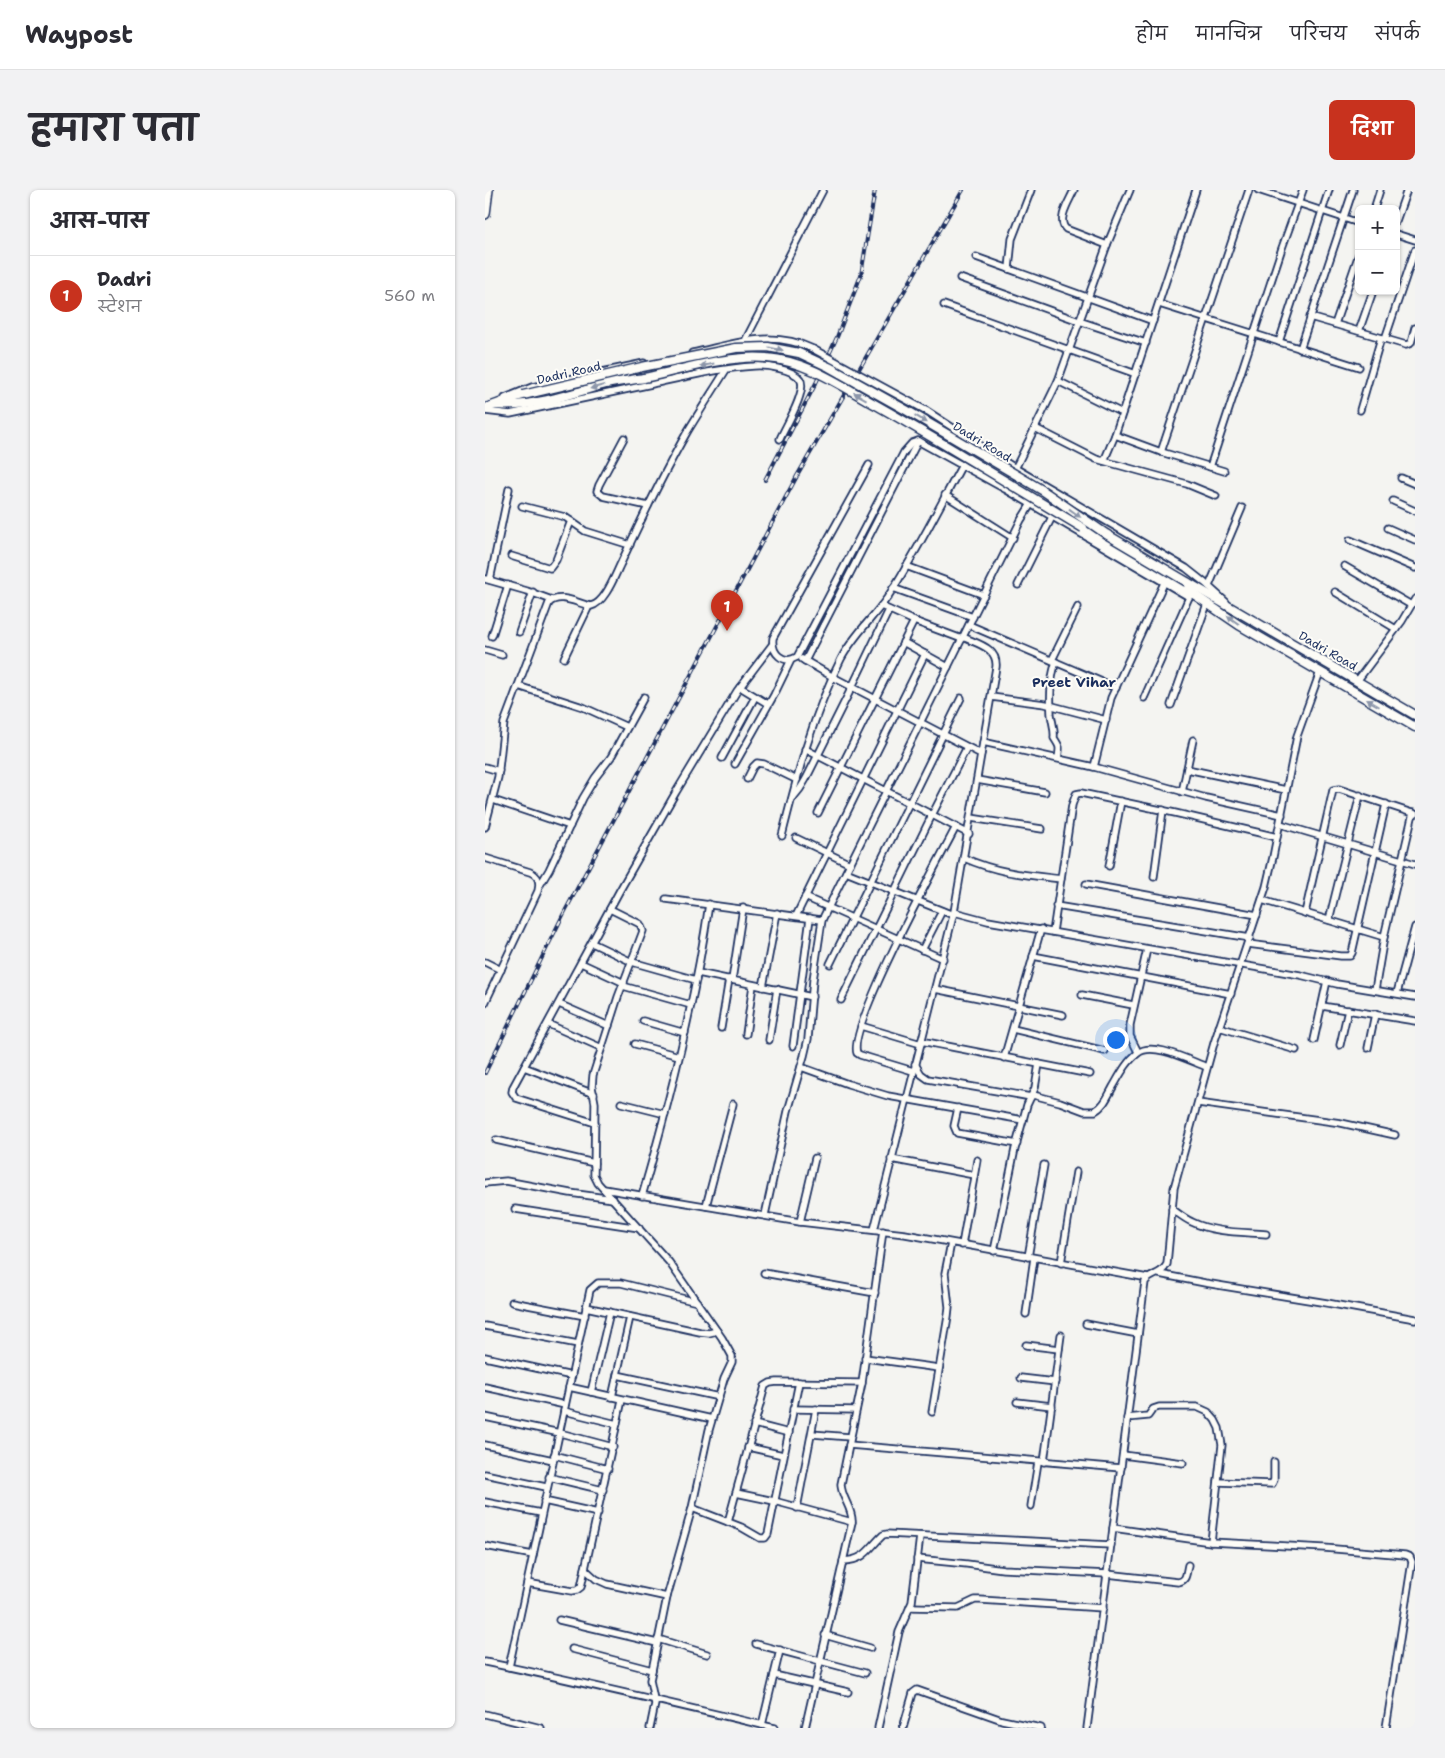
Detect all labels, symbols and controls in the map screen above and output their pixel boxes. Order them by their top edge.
text: Waypost [25,19,133,51]
text: होम [1136,22,1168,46]
text: मानचित्र [1196,22,1262,46]
text: परिचय [1290,22,1347,46]
text: संपर्क [1375,22,1420,46]
button: दिशा [1329,100,1415,160]
text: हमारा पता [30,104,198,151]
map controls [1355,205,1400,295]
button: + [1355,205,1400,250]
text: आस-पास [50,207,148,235]
button: − [1355,250,1400,295]
text: Dadri [97,267,152,292]
text: 1 [62,285,70,306]
text: 560 m [384,285,435,306]
text: स्टेशन [97,296,141,317]
one-way arrow [768,345,784,353]
street label: Dadri Road [535,358,603,388]
one-way arrow [698,361,714,369]
one-way arrow [589,383,604,391]
one-way arrow [853,392,867,401]
one-way arrow [915,415,928,424]
street label: Dadri Road [950,418,1014,466]
one-way arrow [1068,508,1082,518]
pin: 1 [711,590,743,631]
one-way arrow [1226,615,1240,625]
street label: Dadri Road [1296,628,1361,674]
district label: Preet Vihar [1032,673,1117,691]
one-way arrow [1365,699,1380,707]
your location [1103,1027,1129,1053]

